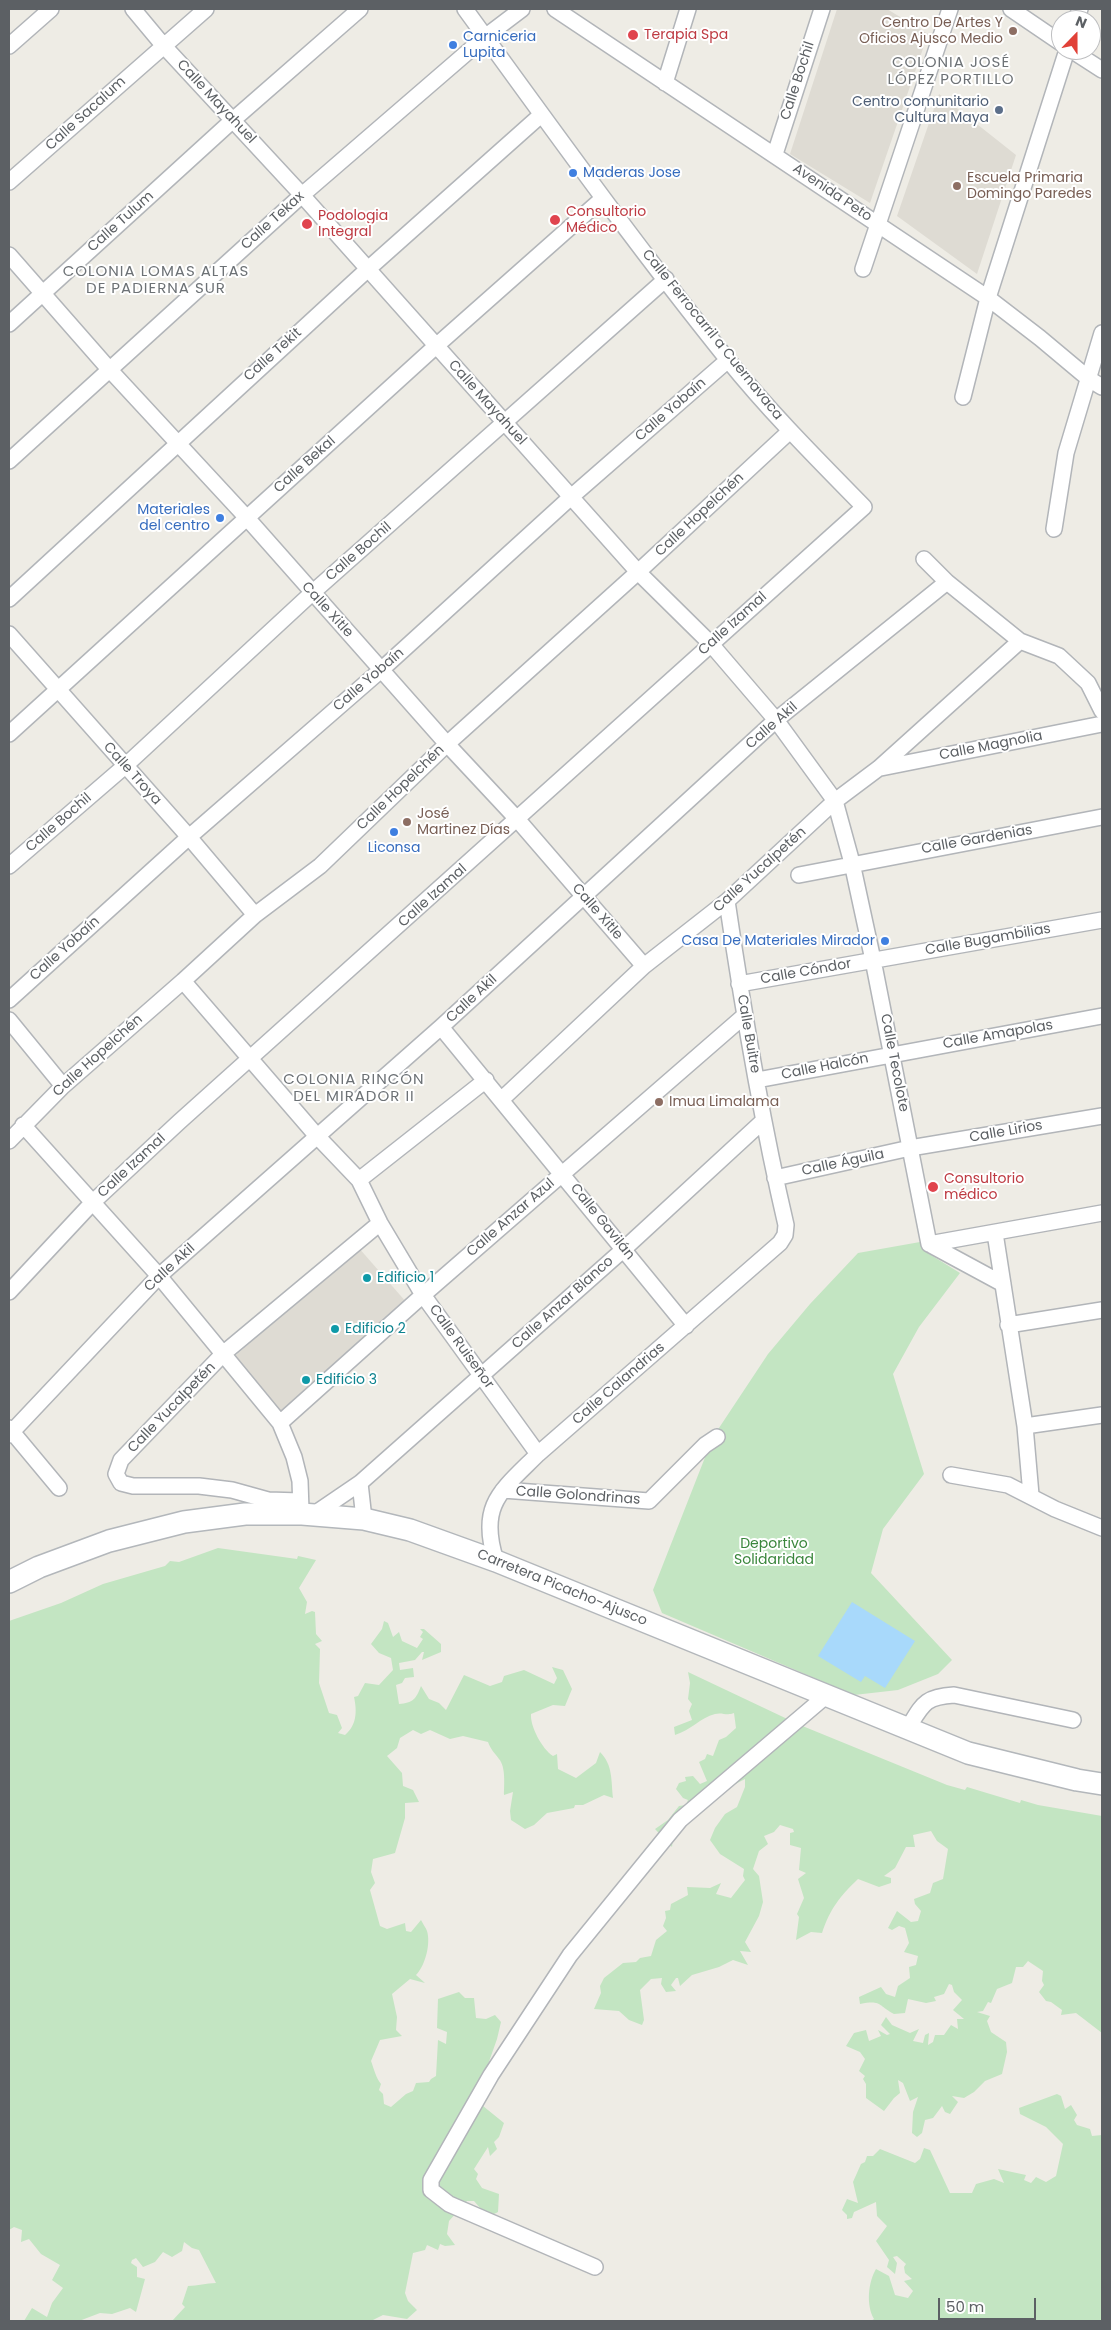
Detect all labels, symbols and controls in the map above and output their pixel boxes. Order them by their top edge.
north arrow [1051,10,1101,60]
text: N [1073,11,1090,33]
place label: Centro De Artes Y Oficios Ajusco Medio [859,15,1003,48]
marker: Centro De Artes Y Oficios Ajusco Medio [1007,25,1019,37]
place label: Terapia Spa [644,27,728,43]
marker: Terapia Spa [626,28,640,42]
place label: Carniceria Lupita [463,29,536,62]
marker: Carniceria Lupita [447,39,459,51]
street label: Calle Bochil [777,40,819,122]
district label: COLONIA JOSÉ LÓPEZ PORTILLO [886,54,1016,89]
street label: Calle Mayahuel [173,57,259,147]
street label: Calle Sacalum [42,74,130,154]
place label: Centro comunitario Cultura Maya [852,94,989,126]
marker: Centro comunitario Cultura Maya [993,104,1005,116]
street label: Avenida Peto [789,160,875,226]
place label: Maderas Jose [583,165,681,181]
marker: Maderas Jose [567,167,579,179]
place label: Escuela Primaria Domingo Paredes [967,170,1092,202]
marker: Escuela Primaria Domingo Paredes [951,180,963,192]
street label: Calle Tulum [85,188,157,256]
street label: Calle Tekax [238,188,308,254]
place label: Consultorio Médico [566,204,646,236]
place label: Podologia Integral [318,208,388,240]
marker: Consultorio Médico [548,213,562,227]
marker: Podologia Integral [300,217,314,231]
street label: Calle Ferrocarril a Cuernavaca [638,246,786,424]
district label: COLONIA LOMAS ALTAS DE PADIERNA SUR [60,263,252,298]
street label: Calle Tekit [241,325,305,385]
street label: Calle Mayahuel [444,357,530,449]
street label: Calle Yobaín [632,375,710,445]
street label: Calle Bekal [271,433,339,497]
street label: Calle Hopelchén [652,470,748,560]
place label: Materiales del centro [137,502,210,534]
marker: Materiales del centro [214,512,226,524]
street label: Calle Bochil [323,519,395,585]
street label: Calle Xitle [298,579,356,641]
street label: Calle Izamal [695,589,771,659]
street label: Calle Yobaín [330,645,408,715]
street label: Calle Akil [743,699,801,753]
street label: Calle Magnolia [938,728,1044,764]
street label: Calle Troya [99,739,165,809]
street label: Calle Hopelchén [354,742,448,834]
street label: Calle Bochil [23,790,95,856]
place label: José Martinez Días [417,806,510,839]
marker: José Martinez Días [401,816,413,828]
street label: Calle Gardenias [920,822,1034,858]
street label: Calle Yucalpetén [710,824,810,916]
marker: Liconsa [388,826,400,838]
place label: Liconsa [368,840,420,856]
street label: Calle Izamal [395,861,471,931]
street label: Calle Xitle [568,880,626,944]
street label: Calle Yobaín [27,913,103,985]
street label: Calle Bugambilias [924,921,1052,959]
place label: Casa De Materiales Mirador [681,933,875,949]
marker: Casa De Materiales Mirador [879,935,891,947]
street label: Calle Cóndor [759,956,853,988]
street label: Calle Akil [443,971,501,1027]
street label: Calle Buitre [733,993,763,1075]
street label: Calle Hopelchén [50,1011,146,1101]
street label: Calle Tecolote [876,1013,912,1113]
street label: Calle Amapolas [942,1017,1054,1053]
street label: Calle Halcón [780,1050,870,1084]
district label: COLONIA RINCÓN DEL MIRADOR II [282,1071,426,1106]
place label: Imua Limalama [669,1094,779,1110]
marker: Imua Limalama [653,1096,665,1108]
street label: Calle Lirios [968,1117,1044,1147]
street label: Calle Izamal [95,1130,169,1202]
street label: Calle Águila [800,1146,886,1180]
place label: Consultorio médico [944,1171,1024,1204]
street label: Calle Anzar Azul [464,1175,558,1261]
marker: Consultorio médico [926,1180,940,1194]
street label: Calle Gavilán [566,1181,638,1263]
street label: Calle Akil [141,1240,199,1296]
street label: Calle Anzar Blanco [509,1253,617,1353]
place label: Edificio 1 [377,1270,434,1286]
marker: Edificio 1 [361,1272,373,1284]
street label: Calle Ruiseñor [425,1302,497,1392]
place label: Edificio 2 [345,1321,406,1337]
marker: Edificio 2 [329,1323,341,1335]
street label: Calle Calandrias [569,1339,669,1429]
street label: Calle Yucalpetén [125,1359,219,1457]
place label: Edificio 3 [316,1372,377,1388]
marker: Edificio 3 [300,1374,312,1386]
street label: Calle Golondrinas [515,1483,641,1509]
park label: Deportivo Solidaridad [734,1536,814,1568]
street label: Carretera Picacho-Ajusco [475,1546,649,1630]
scale bar [941,2288,1038,2320]
text: 50 m [946,2296,984,2317]

